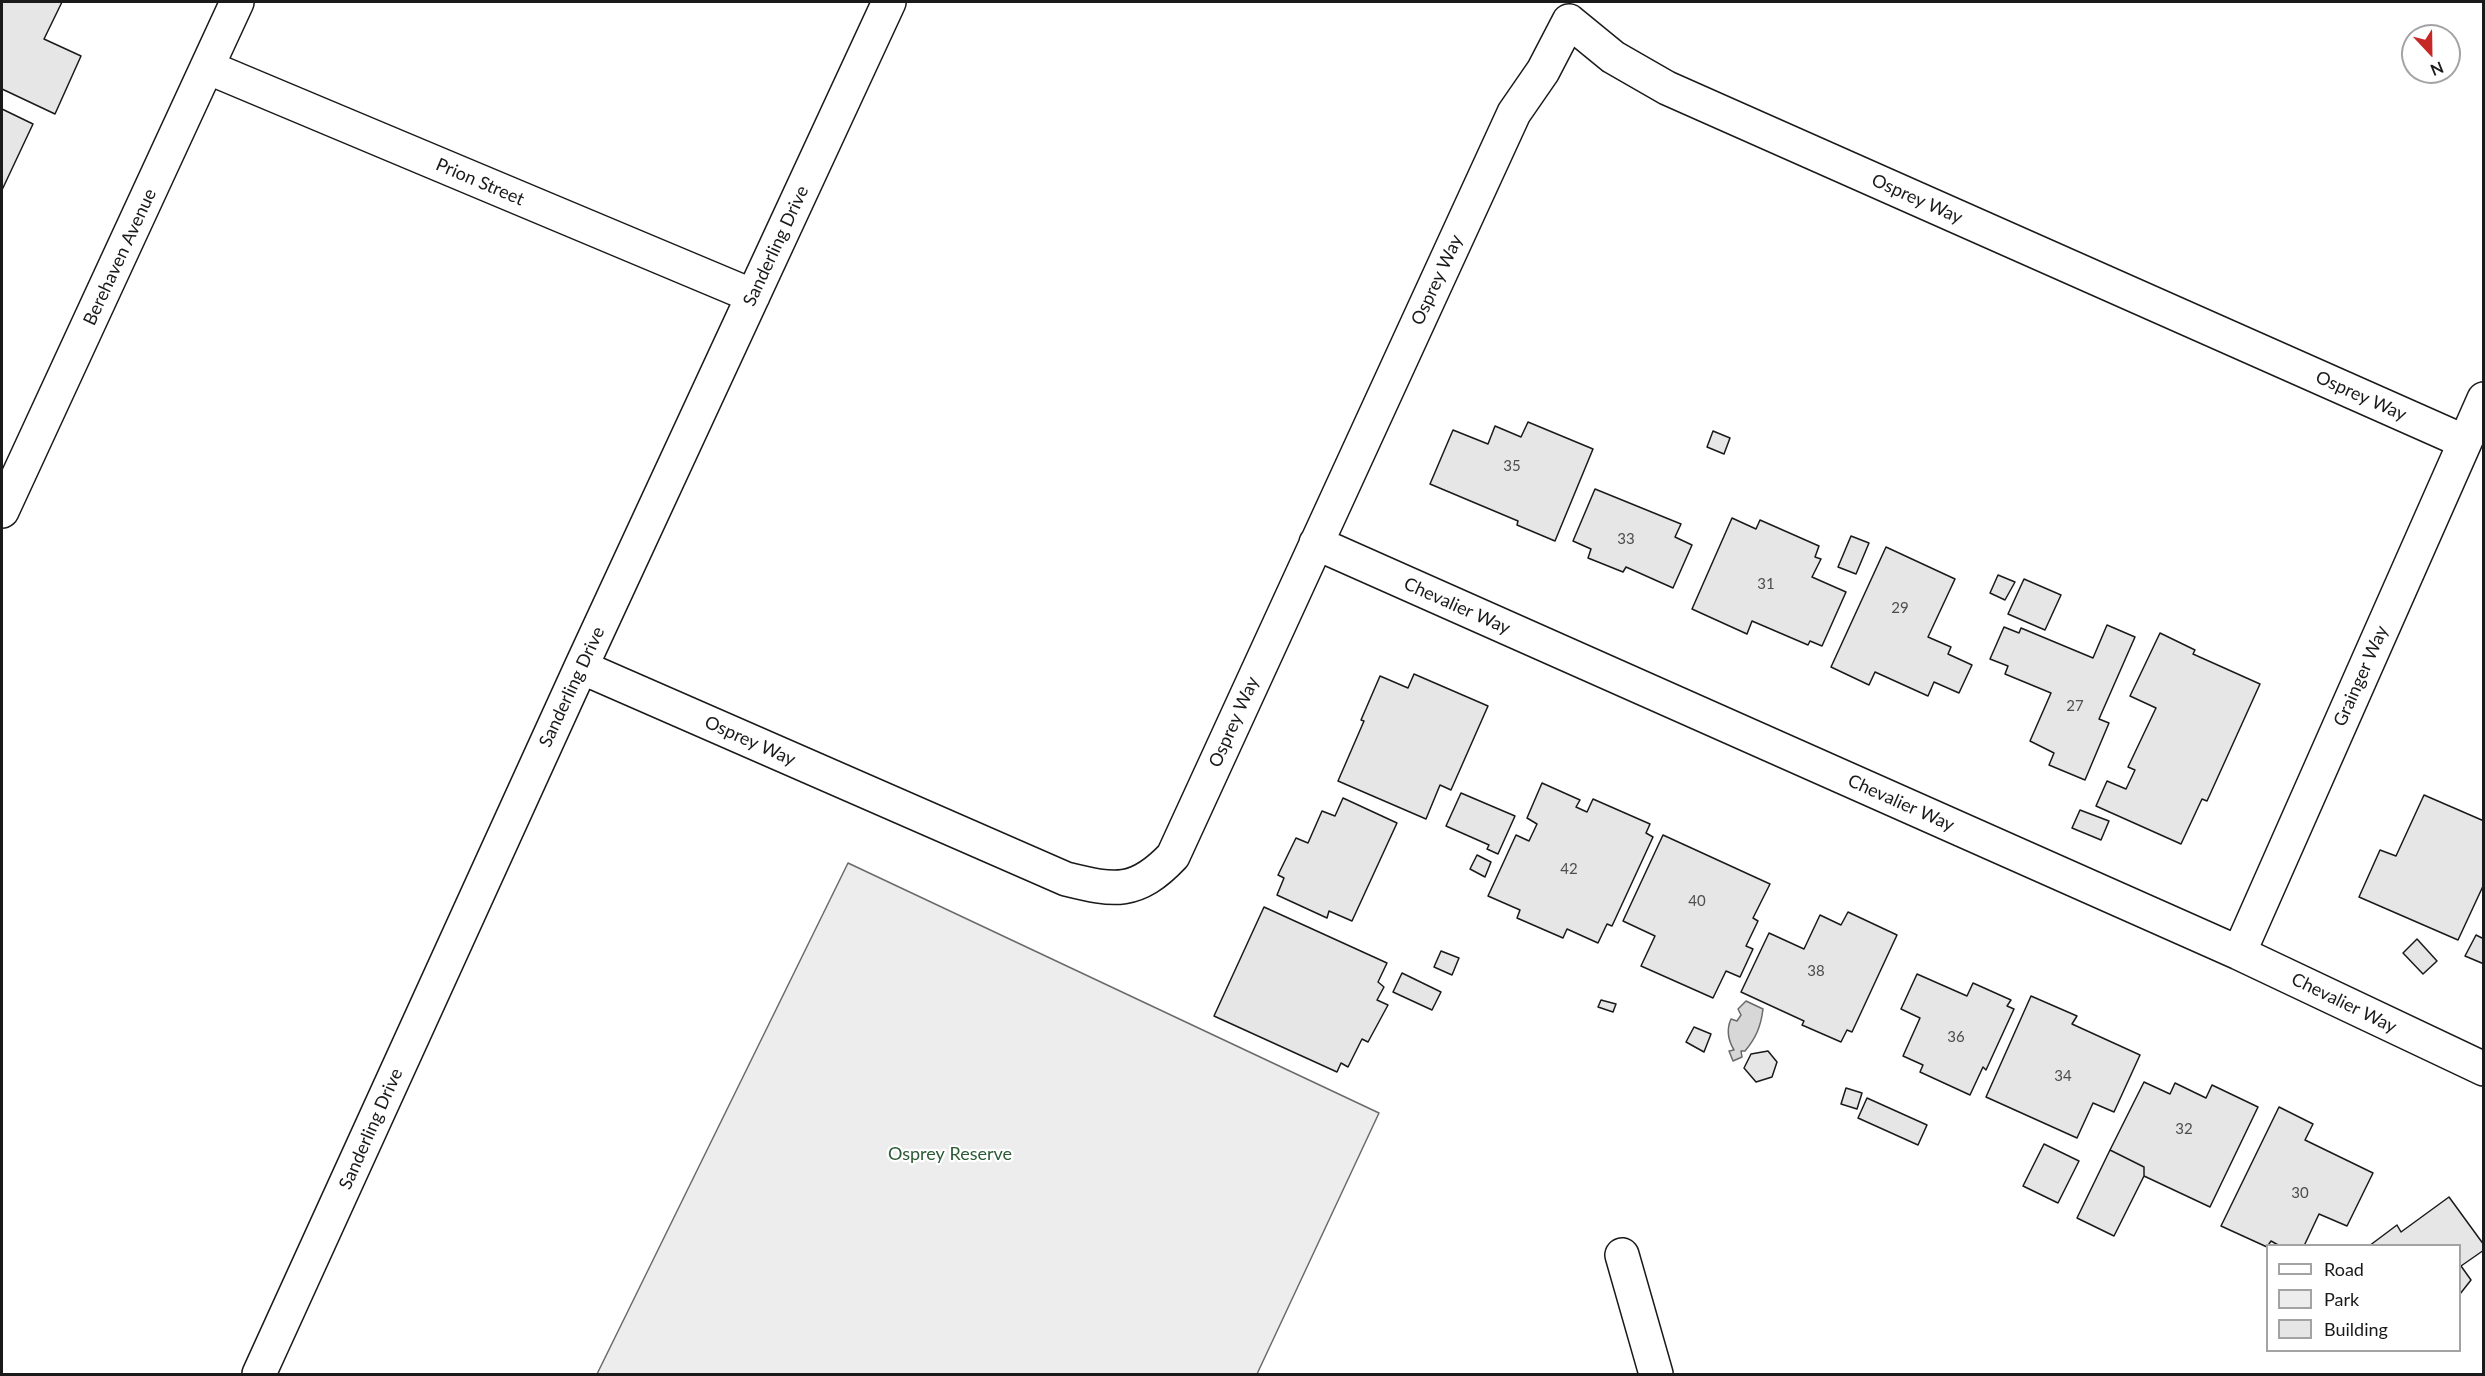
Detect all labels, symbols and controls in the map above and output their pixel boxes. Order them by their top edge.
north arrow [2401,24,2461,84]
text: N [2428,58,2446,80]
street label: Prion Street [433,154,527,210]
street label: Osprey Way [1868,169,1966,229]
street label: Sanderling Drive [739,182,813,310]
street label: Berehaven Avenue [79,185,161,329]
street label: Osprey Way [1407,231,1467,329]
street label: Osprey Way [2312,366,2410,426]
house number: 35 [1503,457,1521,475]
house number: 33 [1617,530,1635,548]
street label: Chevalier Way [1400,573,1514,639]
house number: 31 [1757,575,1775,593]
house number: 29 [1891,599,1909,617]
street label: Grainger Way [2329,622,2393,730]
street label: Sanderling Drive [535,623,609,751]
street label: Osprey Way [1204,673,1264,771]
house number: 27 [2066,697,2084,715]
street label: Osprey Way [701,711,799,771]
street label: Chevalier Way [1844,770,1958,836]
house number: 42 [1560,860,1578,878]
house number: 40 [1688,892,1706,910]
house number: 38 [1807,962,1825,980]
street label: Chevalier Way [2288,968,2400,1038]
house number: 36 [1947,1028,1965,1046]
street label: Sanderling Drive [335,1065,407,1193]
house number: 34 [2054,1067,2072,1085]
house number: 32 [2175,1120,2193,1138]
park label: Osprey Reserve [888,1143,1012,1165]
house number: 30 [2291,1184,2309,1202]
legend [2266,1244,2461,1352]
text: Road [2324,1258,2364,1280]
text: Park [2324,1288,2359,1310]
text: Building [2324,1318,2388,1340]

